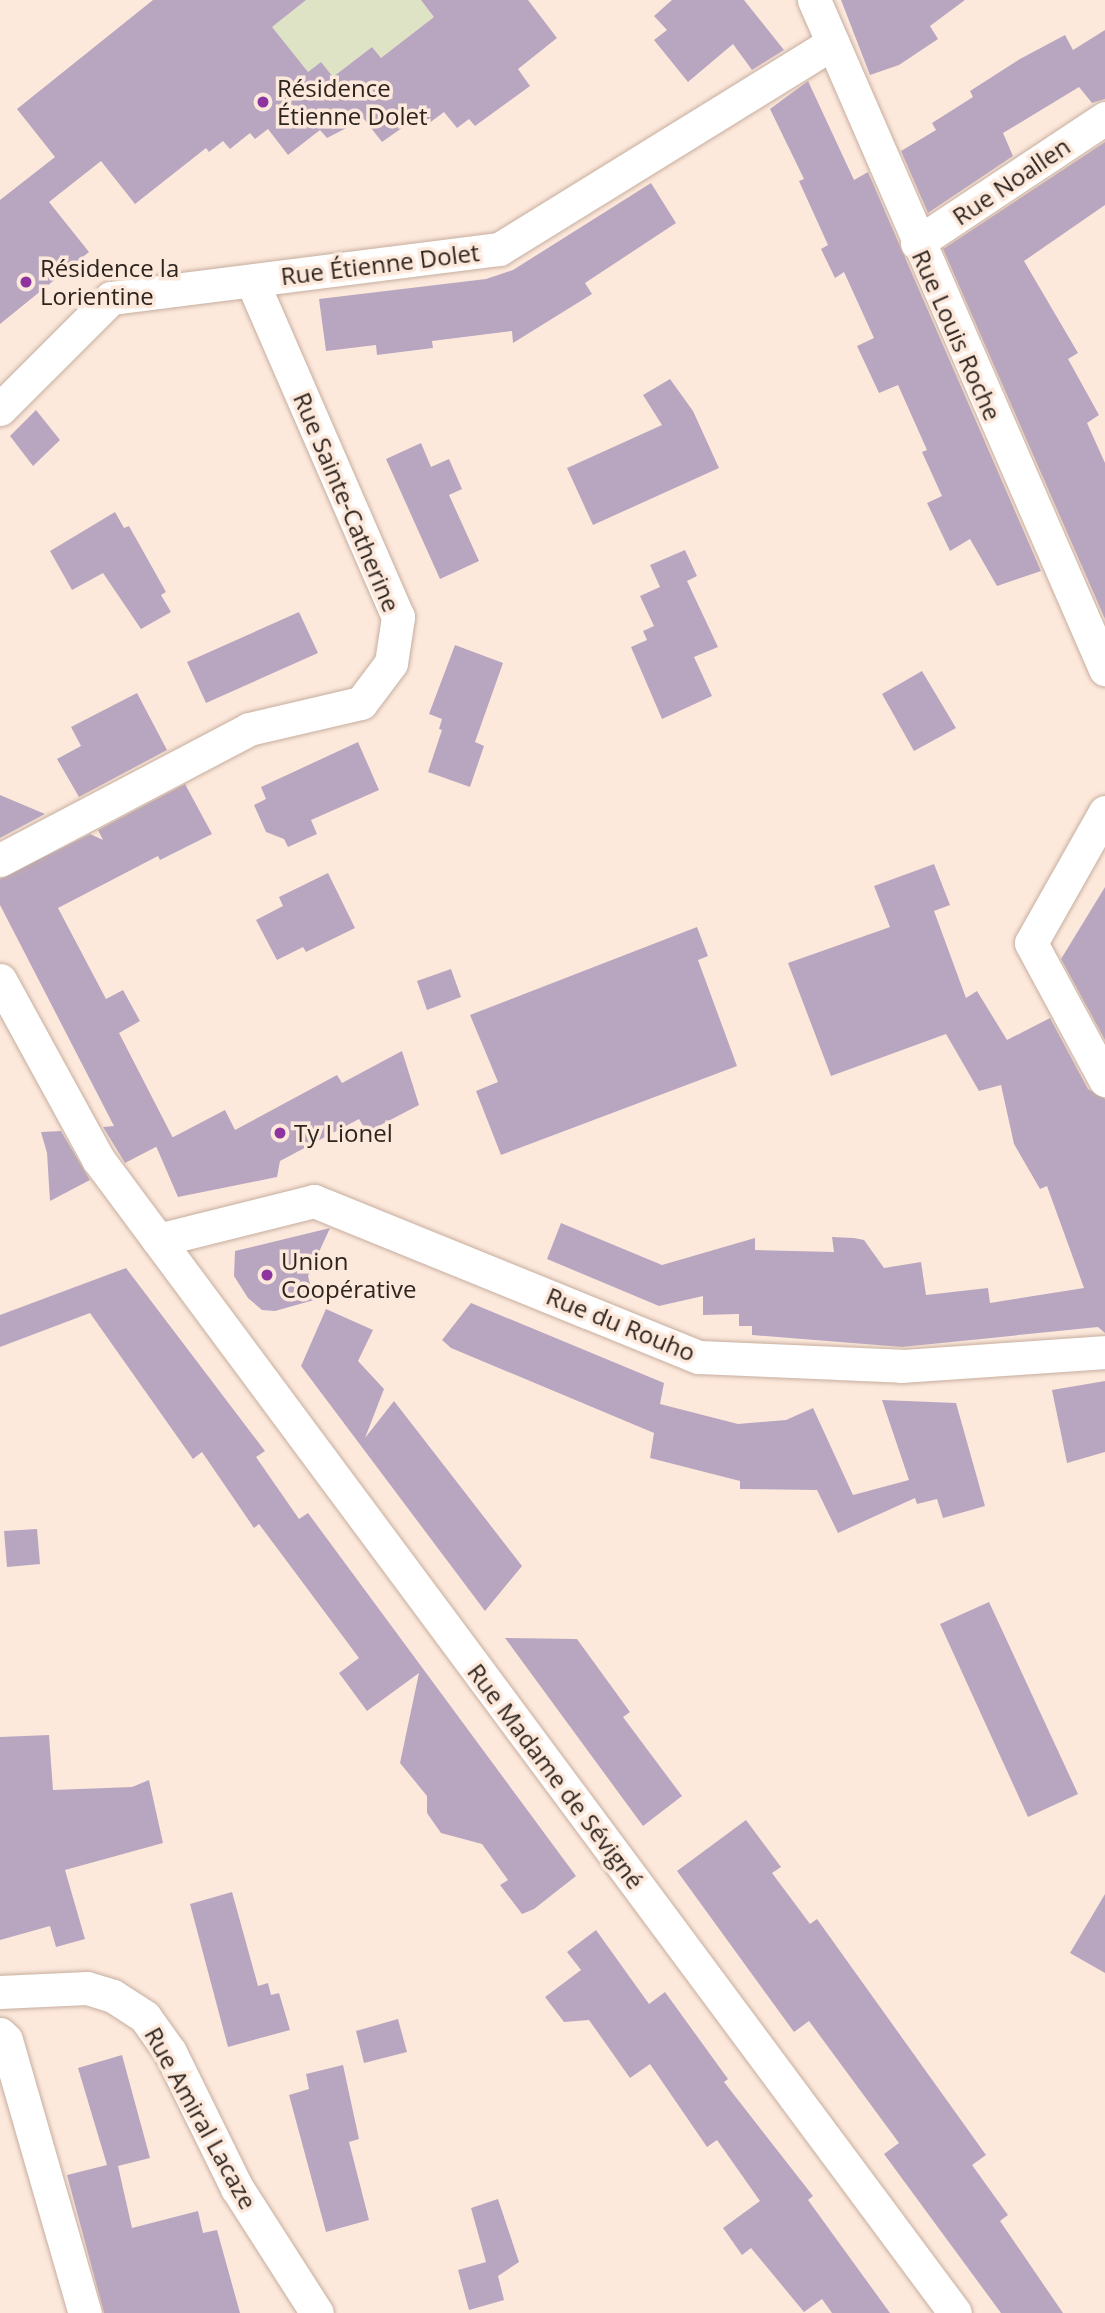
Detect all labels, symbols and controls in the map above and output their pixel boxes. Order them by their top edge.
place label: Résidence Étienne Dolet [277,74,428,130]
marker: Résidence Étienne Dolet [255,94,271,110]
street label: Rue Noallen [947,131,1075,231]
street label: Rue Étienne Dolet [279,238,481,290]
street label: Rue Louis Roche [907,245,1007,425]
place label: Résidence la Lorientine [40,254,179,310]
marker: Résidence la Lorientine [18,274,34,290]
street label: Rue Sainte-Catherine [288,388,406,616]
place label: Ty Lionel [294,1119,393,1147]
marker: Ty Lionel [272,1125,288,1141]
place label: Union Coopérative [281,1247,416,1303]
marker: Union Coopérative [259,1267,275,1283]
street label: Rue du Rouho [542,1281,700,1367]
street label: Rue Madame de Sévigné [462,1658,650,1894]
street label: Rue Amiral Lacaze [139,2022,263,2214]

